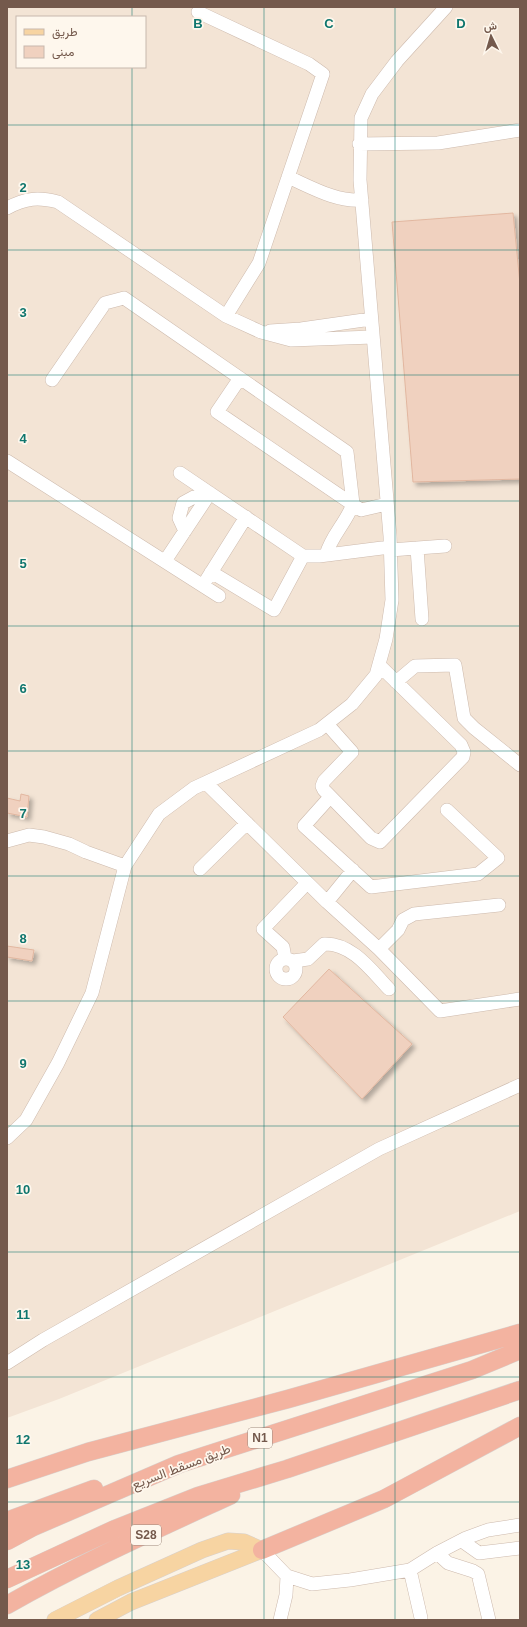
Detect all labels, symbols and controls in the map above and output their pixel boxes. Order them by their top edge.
legend [16,16,146,68]
text: B [193,16,203,31]
text: C [324,16,334,31]
text: D [456,16,466,31]
north arrow [471,16,511,56]
text: ش [483,19,497,34]
text: طريق [52,25,78,40]
text: مبنى [52,45,74,60]
text: 2 [19,180,27,195]
text: 3 [19,305,27,320]
text: 4 [19,431,27,446]
text: 5 [19,556,27,571]
text: 6 [19,681,27,696]
text: 7 [19,806,27,821]
text: 8 [19,931,27,946]
text: 9 [19,1056,27,1071]
text: 10 [16,1182,30,1197]
text: 11 [16,1307,30,1322]
road number: N1 [248,1428,272,1448]
text: 12 [16,1432,30,1447]
street label: طريق مسقط السريع [130,1441,233,1494]
road number: S28 [131,1525,161,1545]
text: 13 [16,1557,30,1572]

